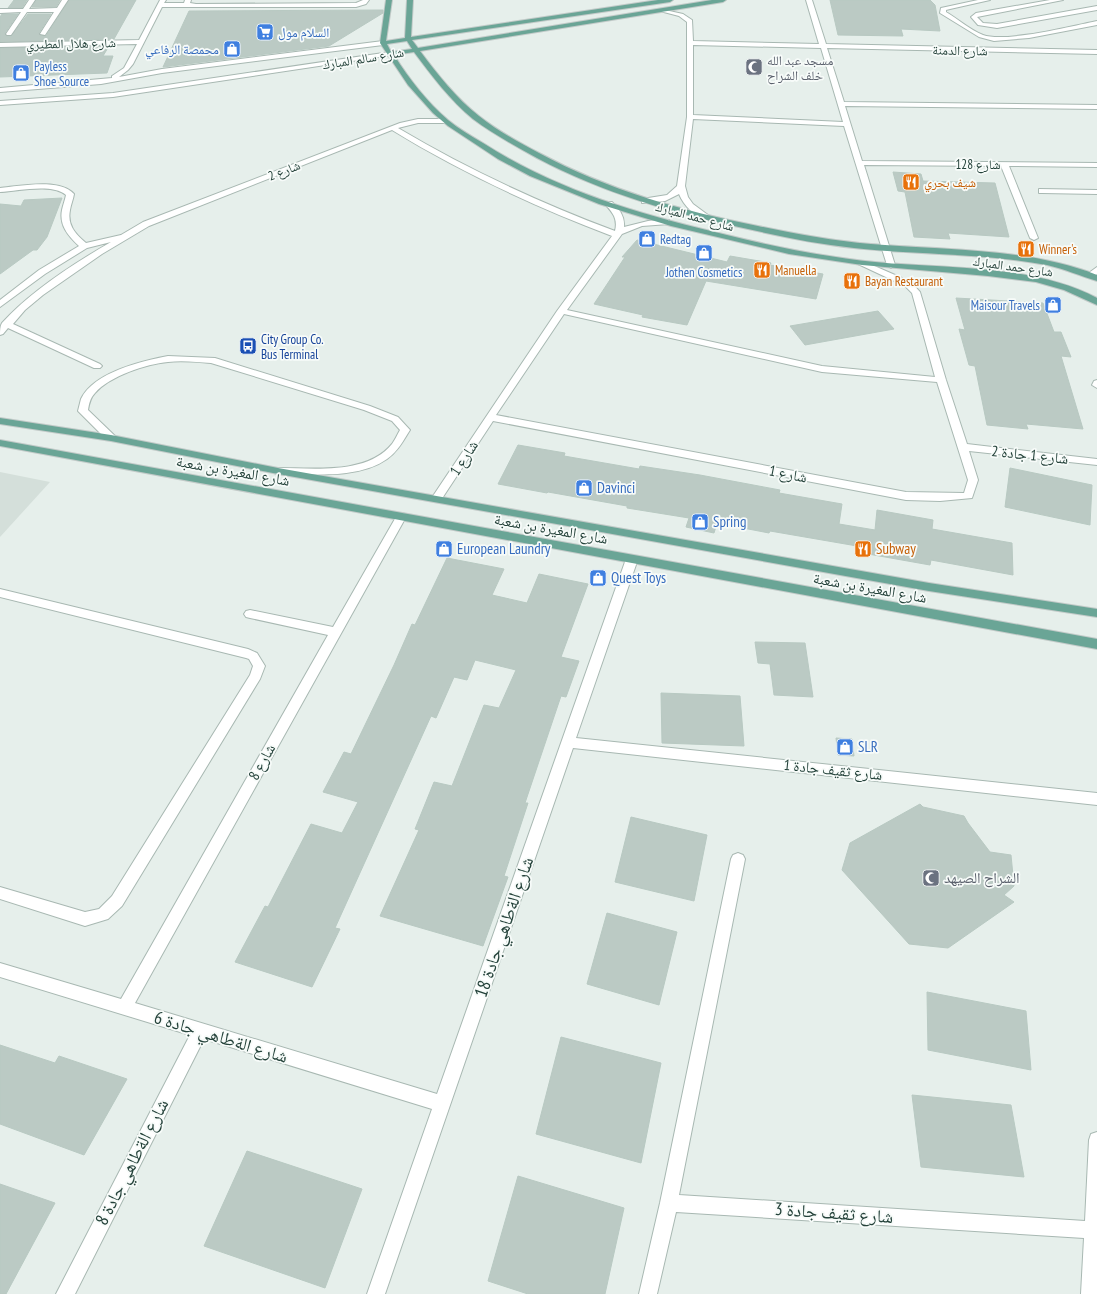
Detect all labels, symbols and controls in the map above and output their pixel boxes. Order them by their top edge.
supermarket icon: السلام مول [255,22,275,42]
place label: السلام مول [278,24,329,41]
street label: شارع هلال المطيري [26,34,116,55]
shop icon: محمصة الرفاعي [222,39,242,59]
place label: محمصة الرفاعي [145,41,219,60]
street label: شارع الدمنة [932,42,988,60]
street label: شارع سالم المبارك [321,44,405,74]
place label: مسجد عبد الله خلف الشراح [767,52,833,85]
mosque icon: مسجد عبد الله خلف الشراح [744,57,764,77]
place label: Payless Shoe Source [34,58,89,90]
shop icon: Payless Shoe Source [11,63,31,83]
street label: شارع 128 [955,156,1001,174]
street label: شارع 2 [266,157,303,185]
restaurant icon: شيف بحري [901,172,921,192]
place label: شيف بحري [924,174,976,193]
street label: شارع حمد المبارك [653,198,736,236]
shop icon: Redtag [637,229,657,249]
place label: Redtag [660,231,691,248]
restaurant icon: Winner's [1016,239,1036,259]
place label: Winner's [1039,241,1077,258]
shop icon: Jothen Cosmetics [694,243,714,263]
street label: شارع حمد المبارك [972,252,1054,282]
restaurant icon: Manuella [752,260,772,280]
place label: Manuella [775,262,816,279]
place label: Jothen Cosmetics [665,264,742,281]
restaurant icon: Bayan Restaurant [842,271,862,291]
place label: Bayan Restaurant [865,273,943,290]
shop icon: Maisour Travels [1043,295,1063,315]
place label: Maisour Travels [971,297,1040,314]
place label: City Group Co. Bus Terminal [261,331,324,363]
bus stop icon: City Group Co. Bus Terminal [238,336,258,356]
street label: شارع 1 [445,436,483,480]
street label: شارع 1 جادة 2 [991,441,1070,469]
street label: شارع المغيرة بن شعبة [175,451,291,491]
street label: شارع 1 [767,461,809,488]
shop icon: Davinci [574,478,594,498]
place label: Davinci [597,478,635,497]
street label: شارع المغيرة بن شعبة [493,509,609,549]
shop icon: Spring [690,512,710,532]
place label: Spring [713,512,746,531]
shop icon: European Laundry [434,539,454,559]
place label: European Laundry [457,539,551,558]
restaurant icon: Subway [853,539,873,559]
place label: Subway [876,539,916,558]
shop icon: Quest Toys [588,568,608,588]
place label: Quest Toys [611,568,666,587]
street label: شارع المغيرة بن شعبة [812,568,928,608]
shop icon: SLR [835,737,855,757]
place label: SLR [858,737,878,756]
street label: شارع 8 [244,740,280,784]
street label: شارع ثقيف جادة 1 [783,755,883,785]
street label: شارع الةطاهي جادة 18 [469,854,542,1001]
mosque icon: الشراح الصيهد [921,868,941,888]
place label: الشراح الصيهد [944,868,1020,888]
street label: شارع الةطاهي جادة 6 [150,1005,291,1071]
street label: شارع الةطاهي جادة 8 [90,1095,176,1230]
street label: شارع ثقيف جادة 3 [774,1197,894,1228]

